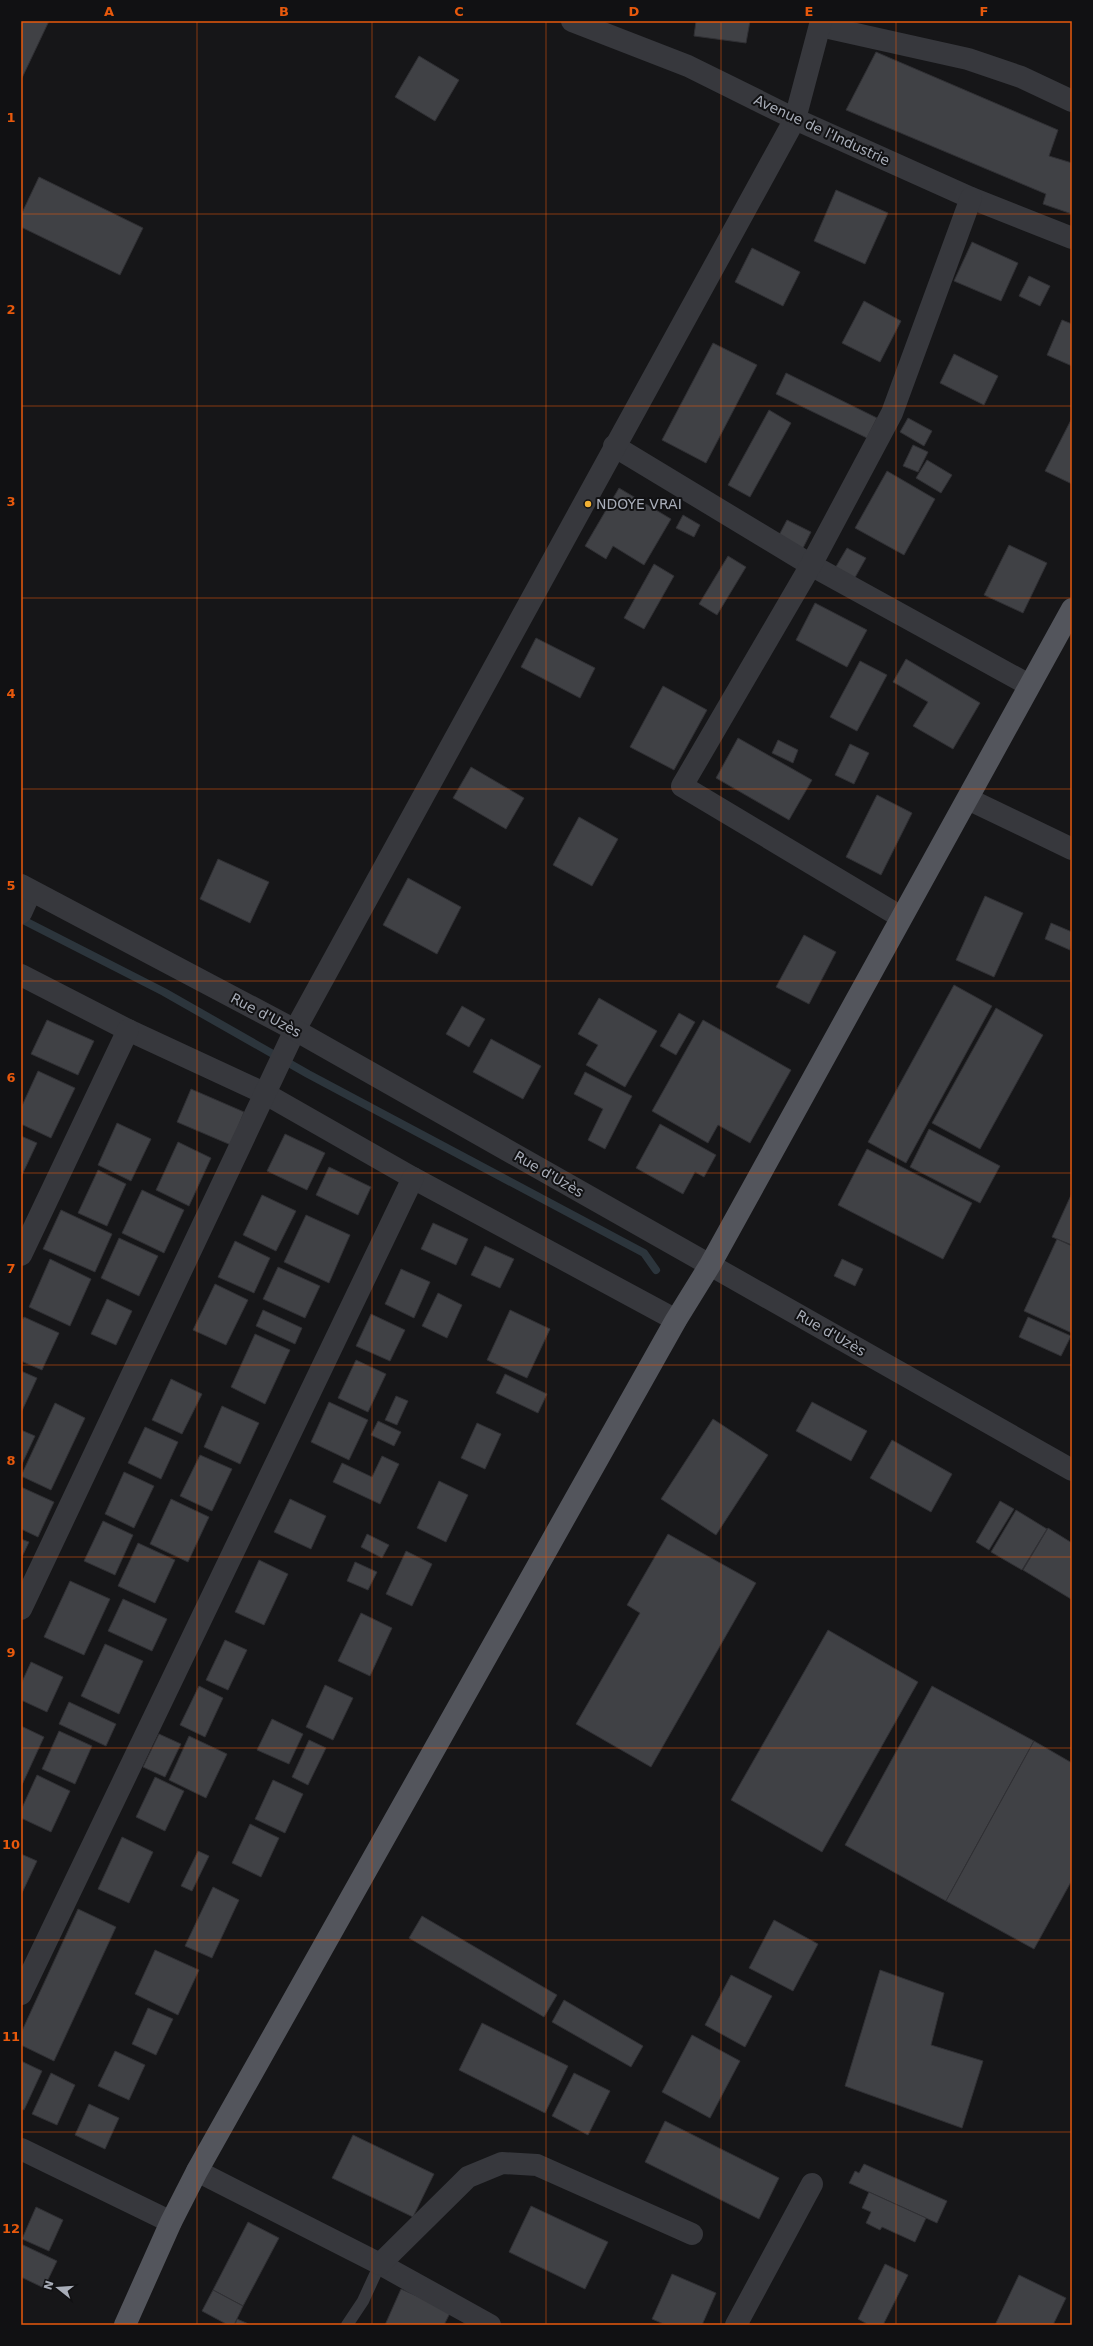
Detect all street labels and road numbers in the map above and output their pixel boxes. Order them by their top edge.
street label: Avenue de l'Industrie [752,91,892,169]
street label: Rue d'Uzès [228,990,304,1040]
street label: Rue d'Uzès [512,1148,586,1200]
street label: Rue d'Uzès [794,1307,868,1359]

